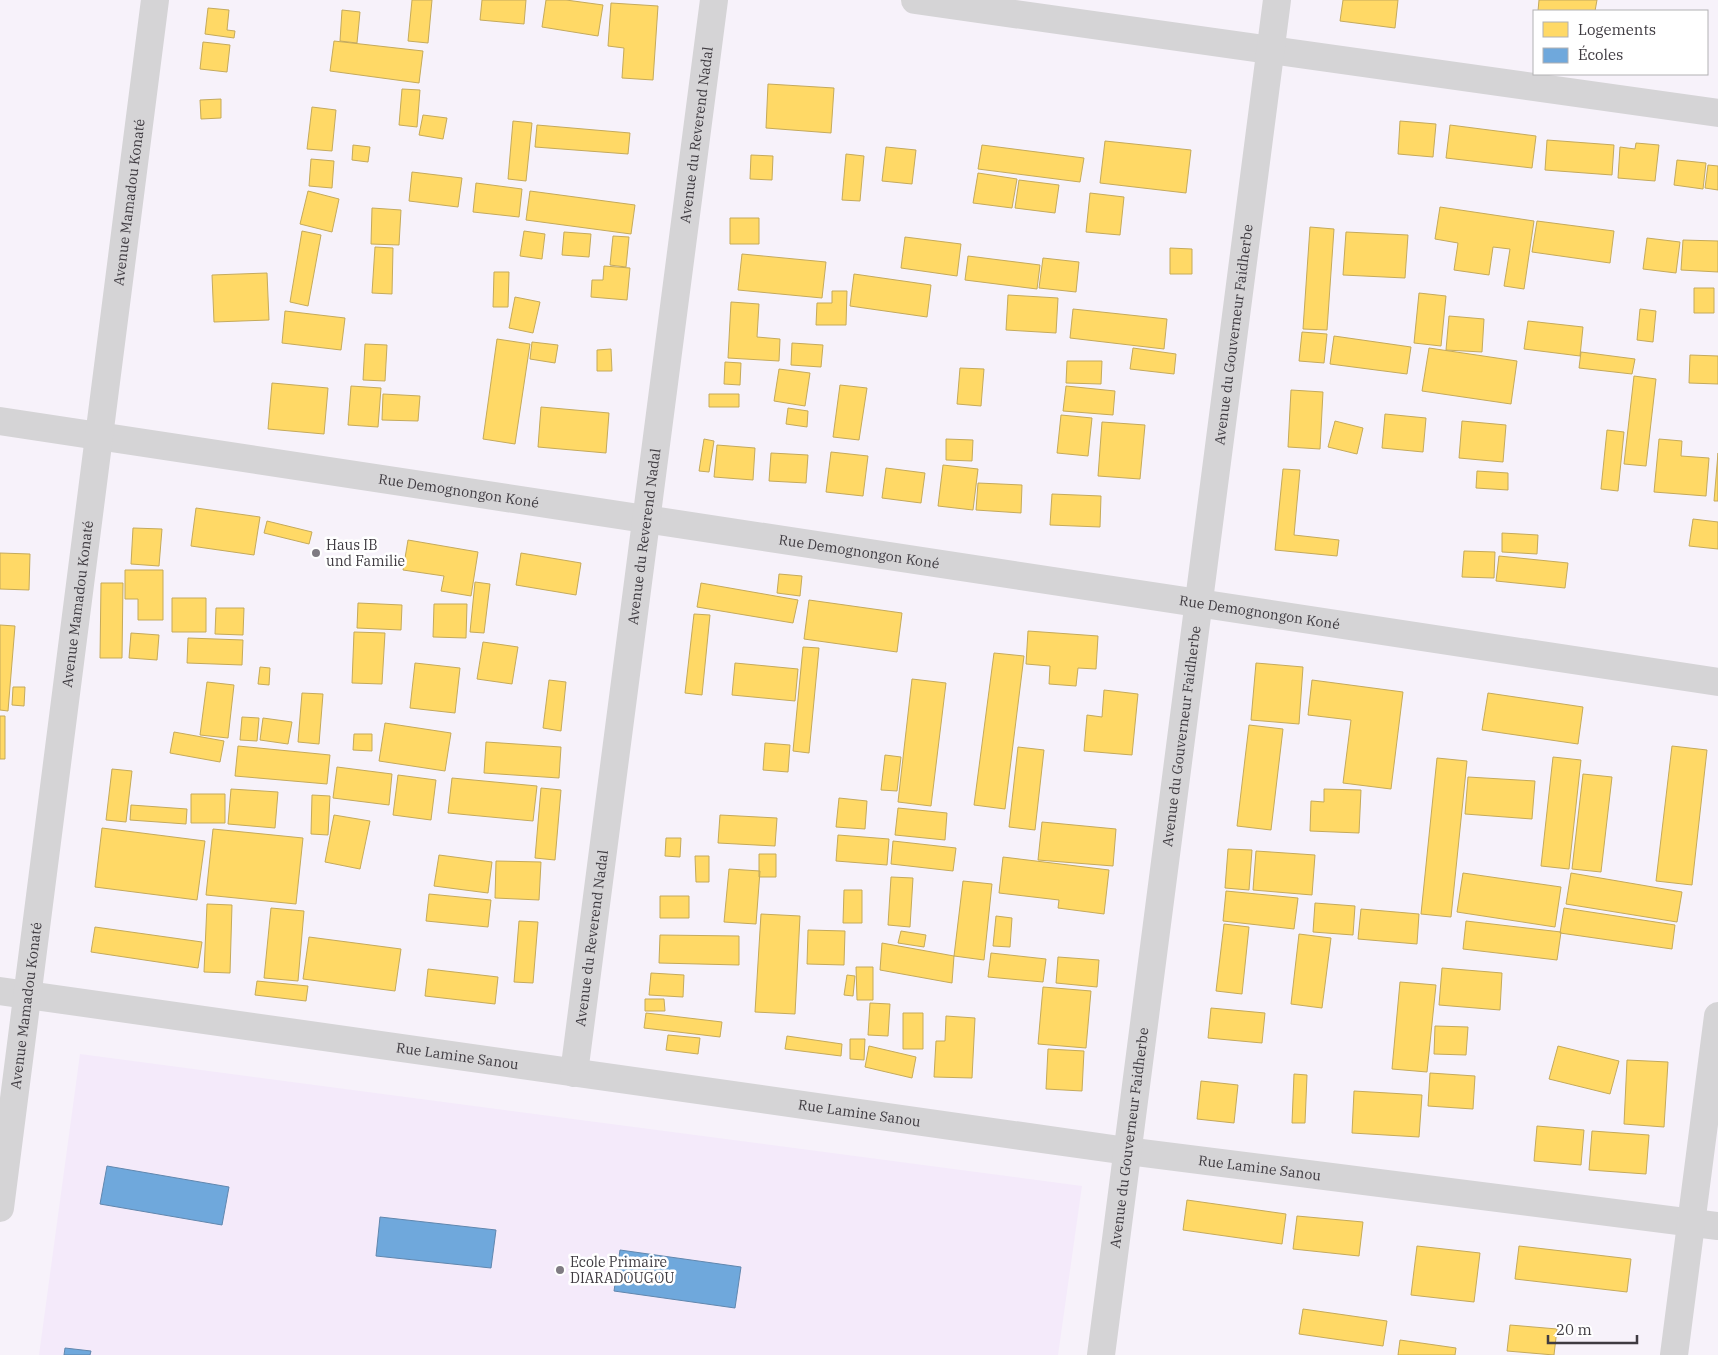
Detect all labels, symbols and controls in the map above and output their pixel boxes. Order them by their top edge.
legend [1533,10,1708,75]
text: Logements [1578,20,1656,39]
text: Écoles [1578,45,1623,64]
street label: Avenue du Reverend Nadal [676,46,717,224]
street label: Avenue Mamadou Konaté [109,118,149,287]
street label: Avenue du Gouverneur Faidherbe [1210,223,1257,446]
street label: Avenue du Reverend Nadal [624,447,664,626]
street label: Rue Demognongon Koné [377,470,540,512]
street label: Avenue Mamadou Konaté [58,519,97,688]
street label: Rue Demognongon Koné [777,530,941,573]
place label: Haus IB und Familie [326,536,405,570]
marker: Haus IB und Familie [310,547,322,559]
street label: Rue Demognongon Koné [1178,591,1341,633]
street label: Avenue du Gouverneur Faidherbe [1158,625,1205,848]
street label: Avenue du Reverend Nadal [571,849,612,1027]
street label: Avenue Mamadou Konaté [6,921,46,1090]
street label: Avenue du Gouverneur Faidherbe [1106,1026,1152,1249]
street label: Rue Lamine Sanou [395,1038,520,1074]
street label: Rue Lamine Sanou [797,1095,922,1131]
street label: Rue Lamine Sanou [1197,1151,1322,1185]
place label: Ecole Primaire DIARADOUGOU [570,1253,675,1287]
marker: Ecole Primaire DIARADOUGOU [554,1264,566,1276]
scale bar [1548,1312,1637,1344]
text: 20 m [1556,1320,1592,1339]

